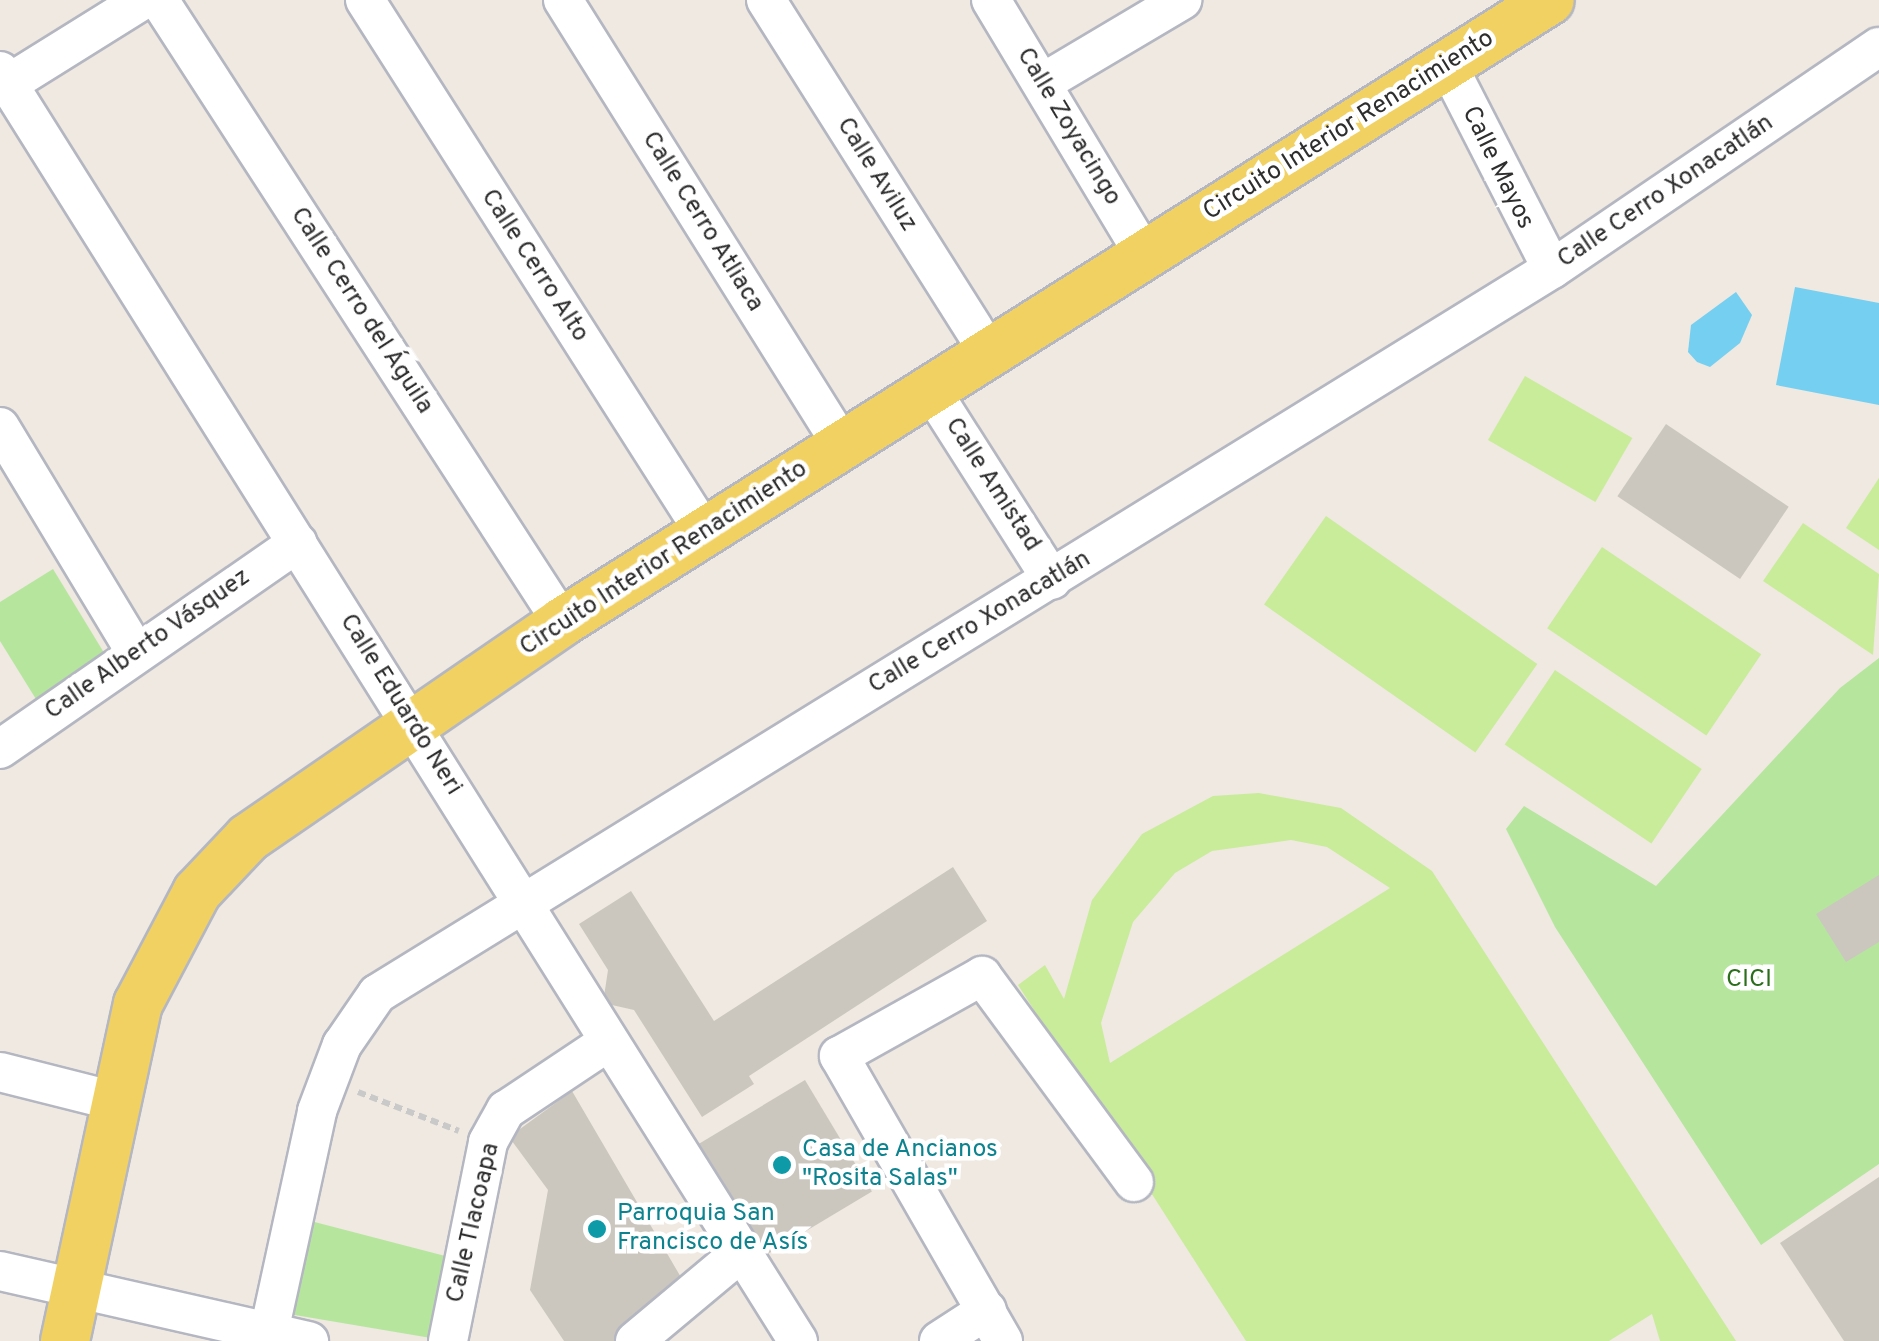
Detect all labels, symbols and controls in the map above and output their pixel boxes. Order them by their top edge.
street label: Circuito Interior Renacimiento [1198,24,1500,228]
street label: Calle Zoyacingo [1009,43,1127,211]
street label: Calle Mayos [1454,102,1540,234]
street label: Calle Cerro Xonacatlán [1552,109,1780,275]
street label: Calle Aviluz [829,112,923,238]
street label: Calle Cerro Atliaca [634,126,770,318]
street label: Calle Cerro Alto [473,184,595,348]
street label: Calle Cerro del Águila [283,202,439,420]
street label: Calle Amistad [937,412,1047,558]
street label: Circuito Interior Renacimiento [515,455,813,663]
street label: Calle Cerro Xonacatlán [863,545,1097,701]
street label: Calle Alberto Vásquez [39,562,257,728]
street label: Calle Eduardo Neri [332,609,468,801]
park label: CICI [1726,965,1772,995]
place label: Casa de Ancianos "Rosita Salas" [802,1136,999,1195]
street label: Calle Tlacoapa [441,1139,507,1307]
marker: Casa de Ancianos "Rosita Salas" [771,1154,793,1176]
place label: Parroquia San Francisco de Asís [617,1200,809,1259]
marker: Parroquia San Francisco de Asís [586,1218,608,1240]

